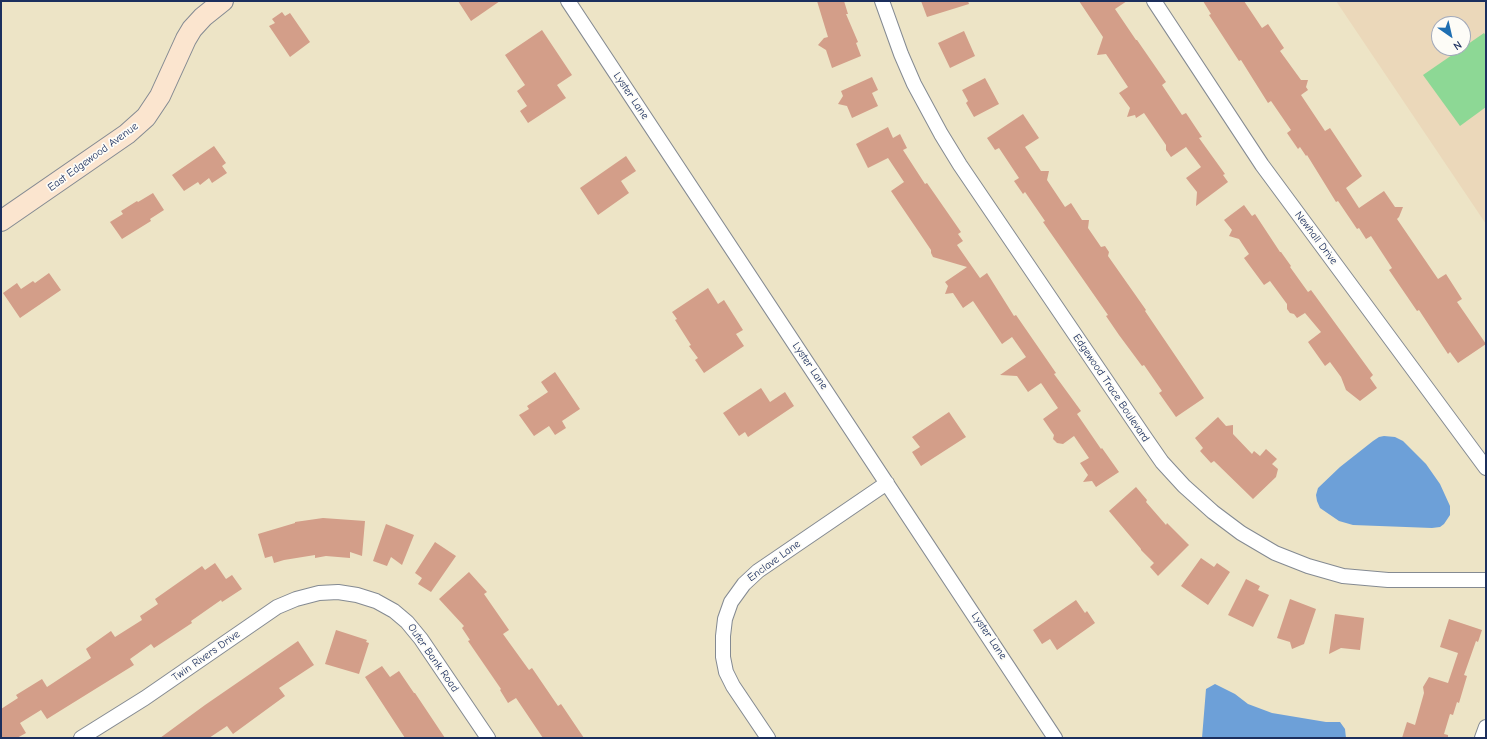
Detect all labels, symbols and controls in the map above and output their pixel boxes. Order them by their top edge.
north arrow [1431,16,1471,56]
text: N [1451,38,1464,53]
street label: Lyster Lane [610,70,652,122]
street label: East Edgewood Avenue [45,120,141,194]
street label: Newhall Drive [1292,209,1340,267]
street label: Edgewood Trace Boulevard [1070,331,1152,445]
street label: Lyster Lane [789,340,831,392]
street label: Enclave Lane [745,537,803,585]
street label: Lyster Lane [968,610,1010,662]
street label: Outer Bank Road [405,621,461,695]
street label: Twin Rivers Drive [170,628,242,684]

